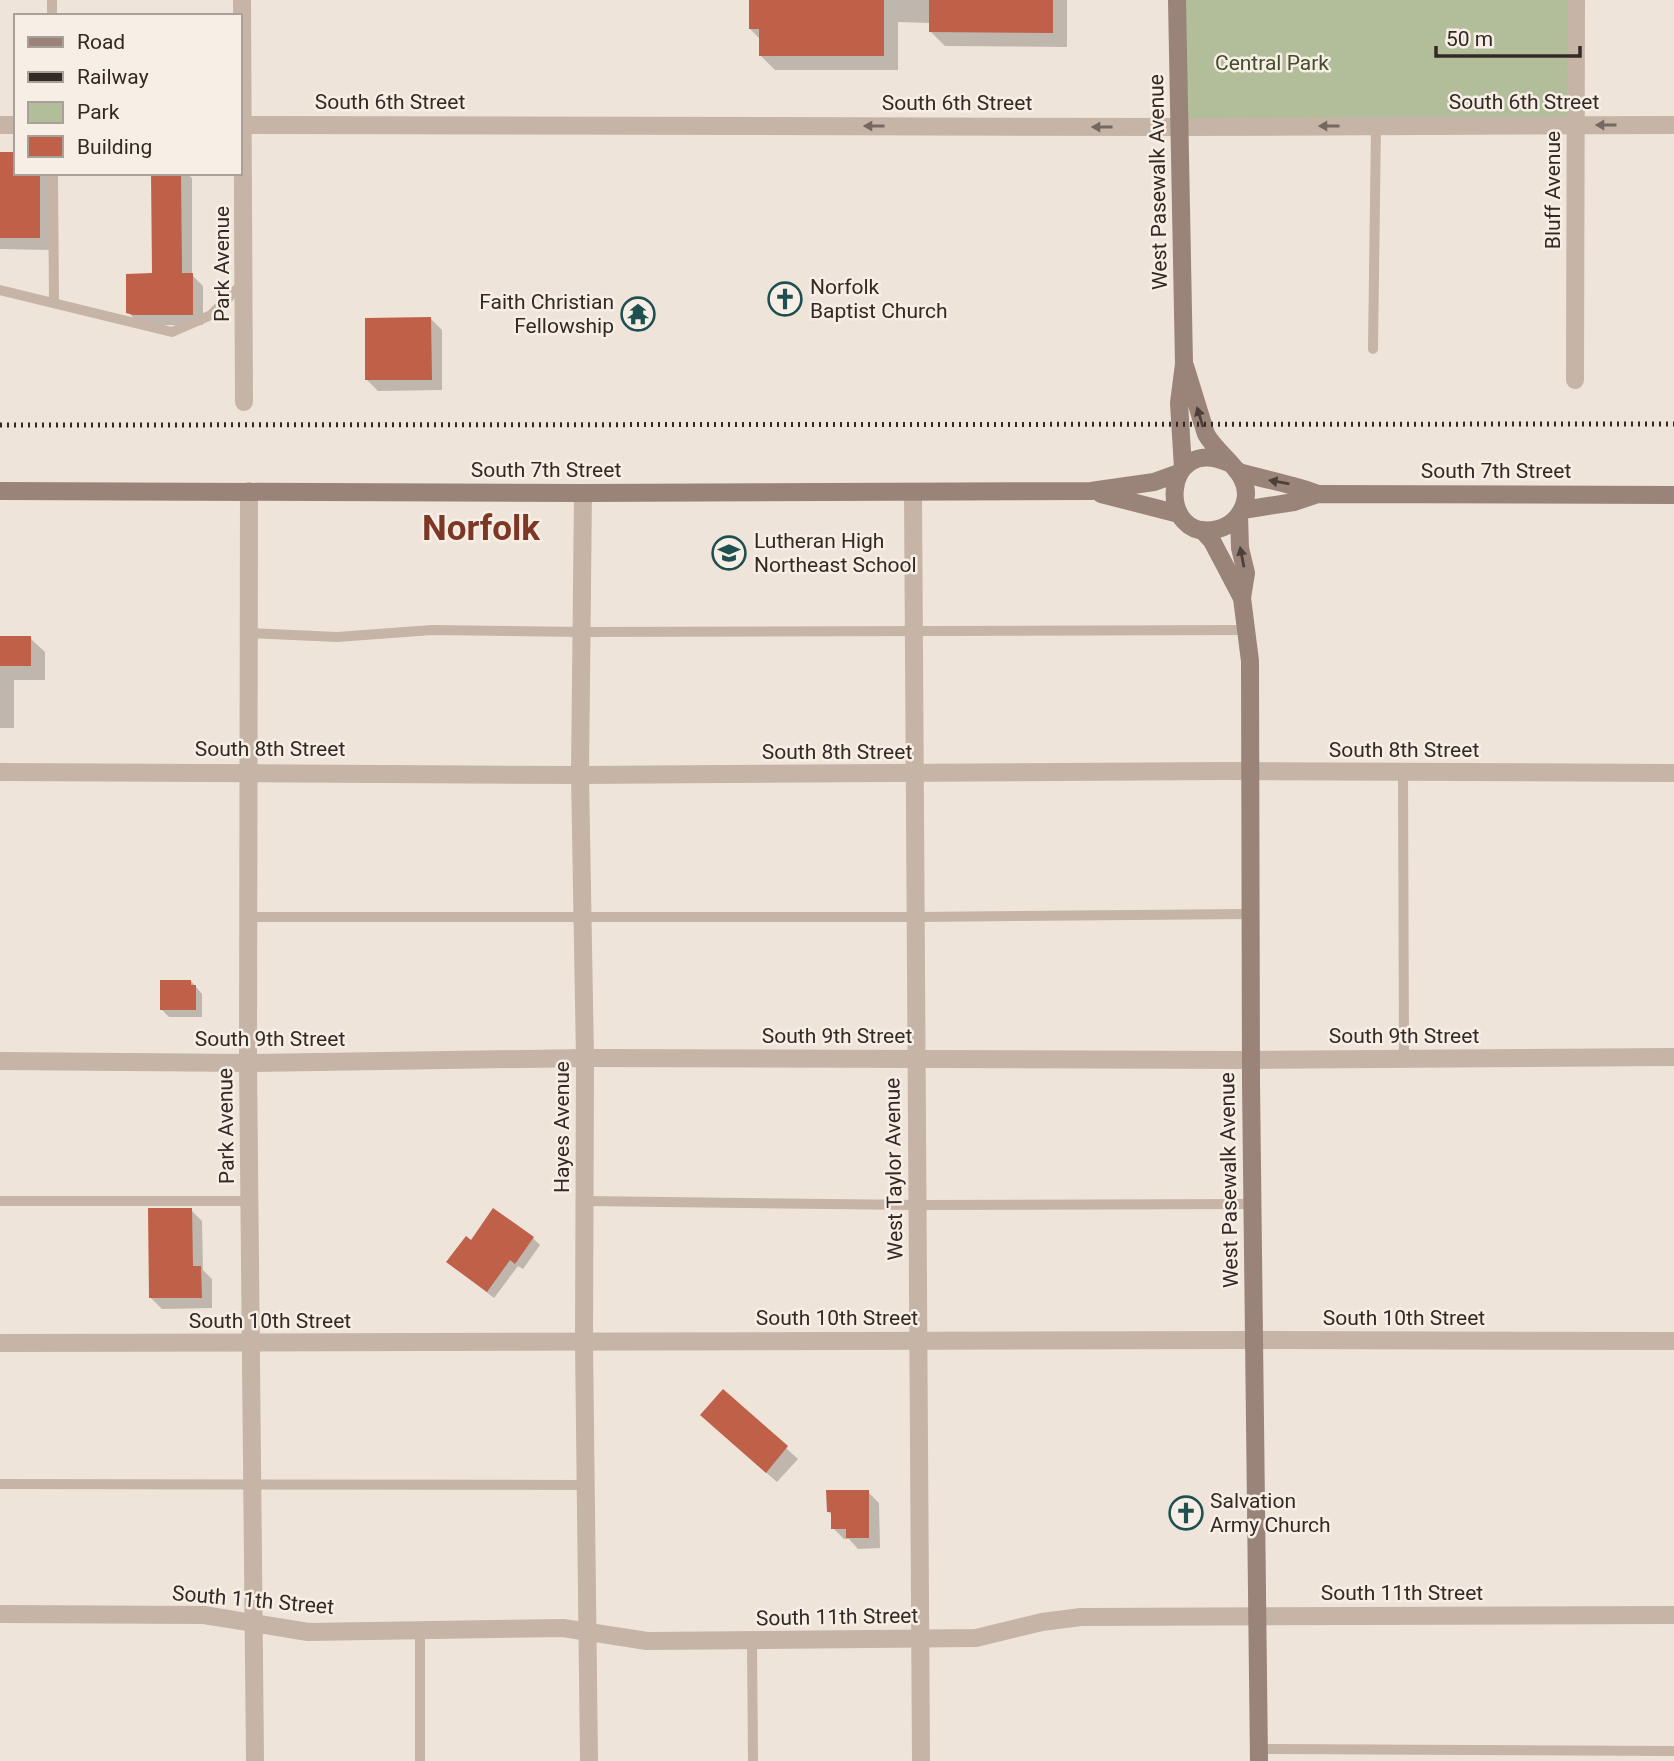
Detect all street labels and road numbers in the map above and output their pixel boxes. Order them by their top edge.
street label: West Pasewalk Avenue [1144,74,1172,290]
street label: South 6th Street [315,90,465,114]
street label: South 6th Street [1449,90,1599,114]
street label: South 6th Street [882,91,1032,115]
street label: Bluff Avenue [1541,131,1565,249]
street label: Park Avenue [210,206,234,322]
street label: South 7th Street [471,458,621,482]
street label: South 7th Street [1421,459,1571,483]
street label: South 8th Street [195,737,345,761]
street label: South 8th Street [1329,738,1479,762]
street label: South 8th Street [762,740,912,764]
street label: South 9th Street [762,1024,912,1048]
street label: South 9th Street [1329,1024,1479,1048]
street label: South 9th Street [195,1027,345,1051]
street label: Hayes Avenue [550,1061,574,1193]
street label: Park Avenue [213,1068,239,1184]
street label: West Pasewalk Avenue [1215,1072,1243,1288]
street label: West Taylor Avenue [880,1077,908,1261]
street label: South 10th Street [756,1306,918,1330]
street label: South 10th Street [1323,1306,1485,1330]
street label: South 10th Street [189,1309,351,1333]
street label: South 11th Street [171,1581,335,1619]
street label: South 11th Street [1321,1581,1483,1605]
street label: South 11th Street [756,1604,918,1630]

